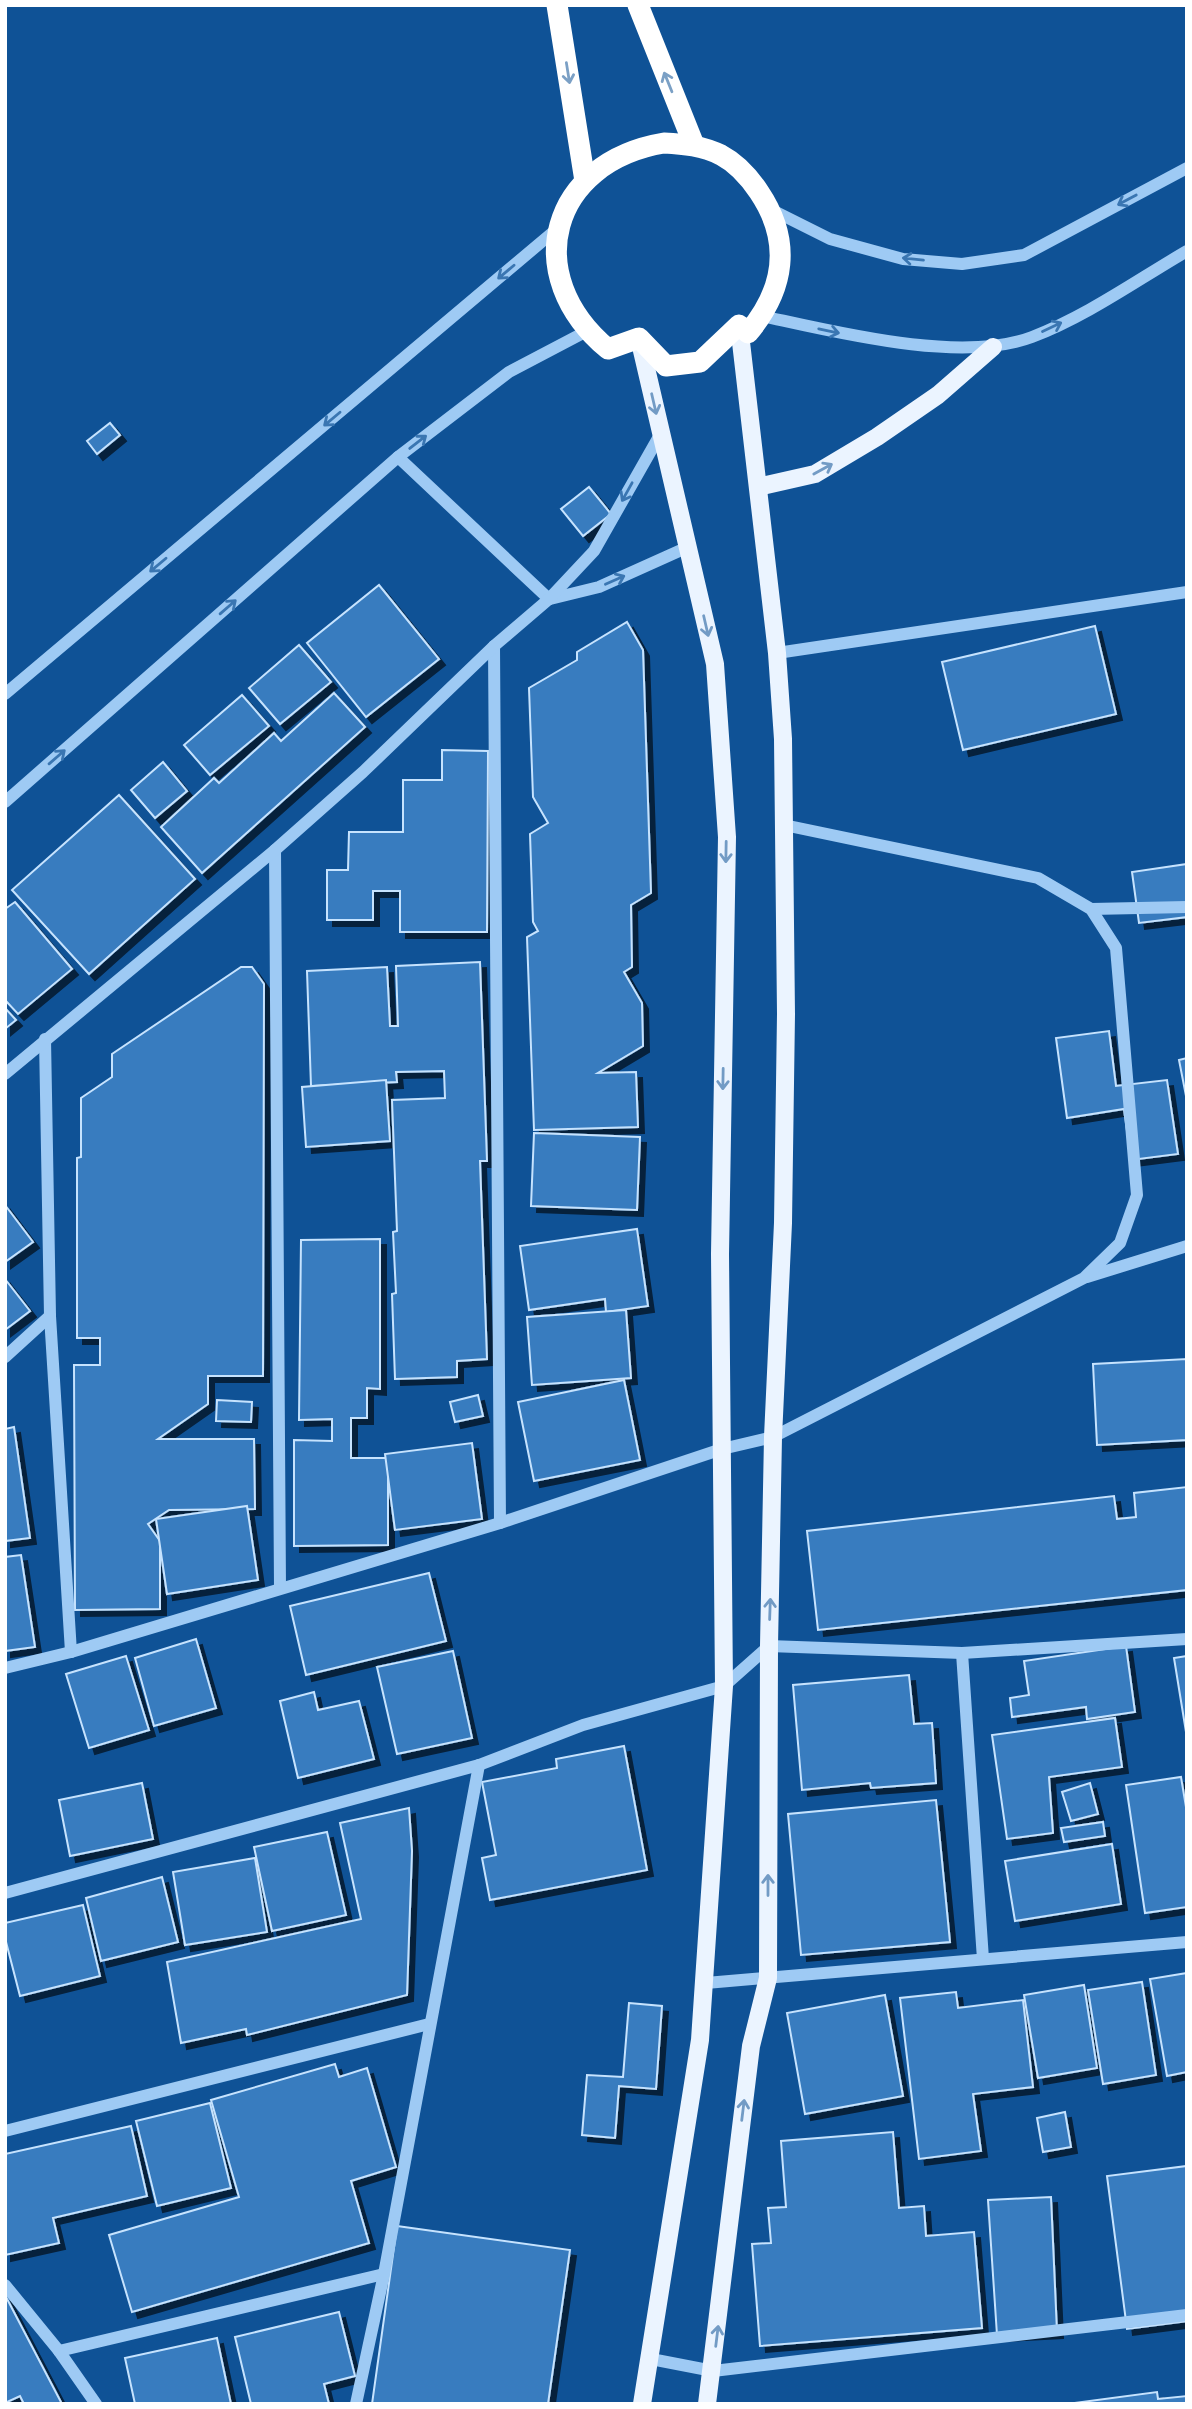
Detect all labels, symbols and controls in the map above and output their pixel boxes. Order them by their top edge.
one-way arrow [562,61,575,84]
one-way arrow [661,72,674,93]
one-way arrow [1117,194,1137,208]
one-way arrow [903,252,925,265]
one-way arrow [498,264,516,280]
one-way arrow [1041,320,1062,334]
one-way arrow [817,324,840,338]
one-way arrow [648,392,661,415]
one-way arrow [324,411,342,427]
one-way arrow [408,434,426,450]
one-way arrow [812,462,833,475]
one-way arrow [620,481,633,502]
one-way arrow [149,557,167,573]
one-way arrow [604,573,625,586]
one-way arrow [218,599,236,615]
one-way arrow [700,614,713,637]
one-way arrow [47,749,65,765]
one-way arrow [720,840,733,863]
one-way arrow [716,1067,730,1090]
one-way arrow [764,1598,777,1621]
one-way arrow [761,1874,775,1897]
one-way arrow [737,2100,750,2122]
one-way arrow [711,2326,724,2348]

